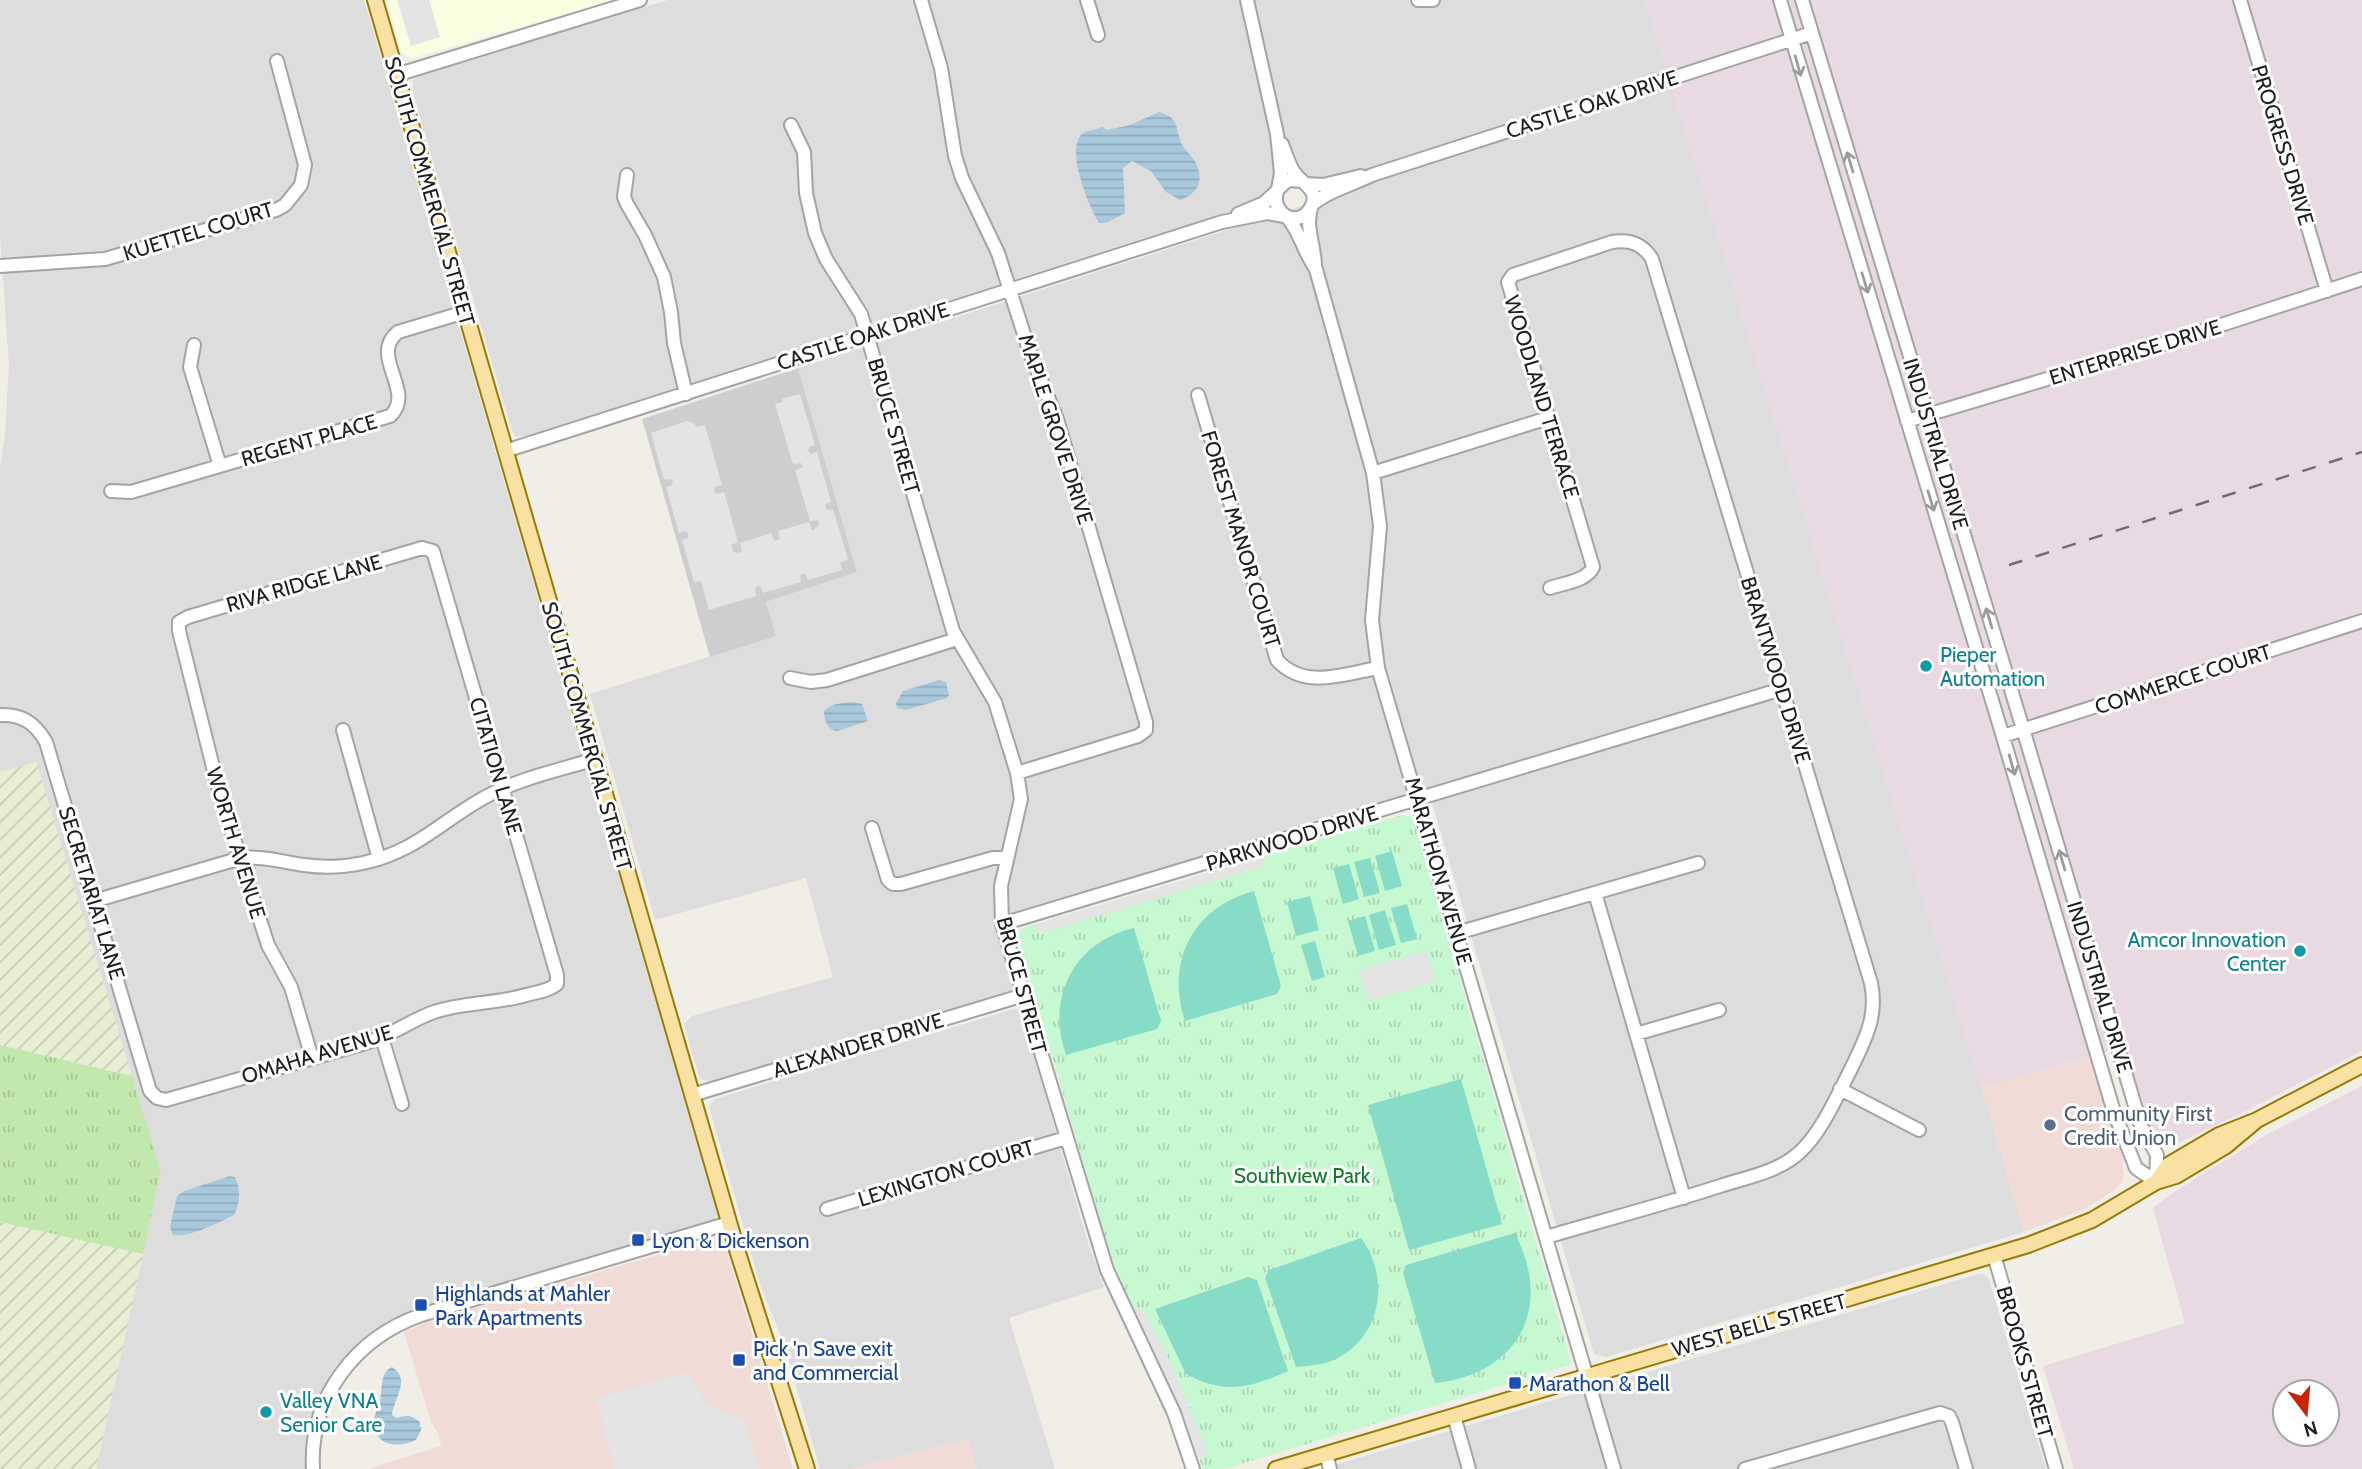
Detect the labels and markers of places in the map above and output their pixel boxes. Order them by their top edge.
place label: Pieper Automation [1940,642,2045,691]
marker: Pieper Automation [1918,658,1934,674]
place label: Amcor Innovation Center [2127,927,2286,976]
marker: Amcor Innovation Center [2292,943,2308,959]
place label: Community First Credit Union [2064,1101,2212,1150]
marker: Community First Credit Union [2042,1117,2058,1133]
place label: Lyon & Dickenson [652,1228,809,1253]
marker: Lyon & Dickenson [630,1232,646,1248]
place label: Highlands at Mahler Park Apartments [435,1281,610,1330]
marker: Highlands at Mahler Park Apartments [413,1297,429,1313]
place label: Pick 'n Save exit and Commercial [753,1336,898,1385]
marker: Pick 'n Save exit and Commercial [731,1352,747,1368]
place label: Marathon & Bell [1529,1371,1670,1396]
marker: Marathon & Bell [1507,1375,1523,1391]
place label: Valley VNA Senior Care [280,1388,382,1437]
marker: Valley VNA Senior Care [258,1404,274,1420]

